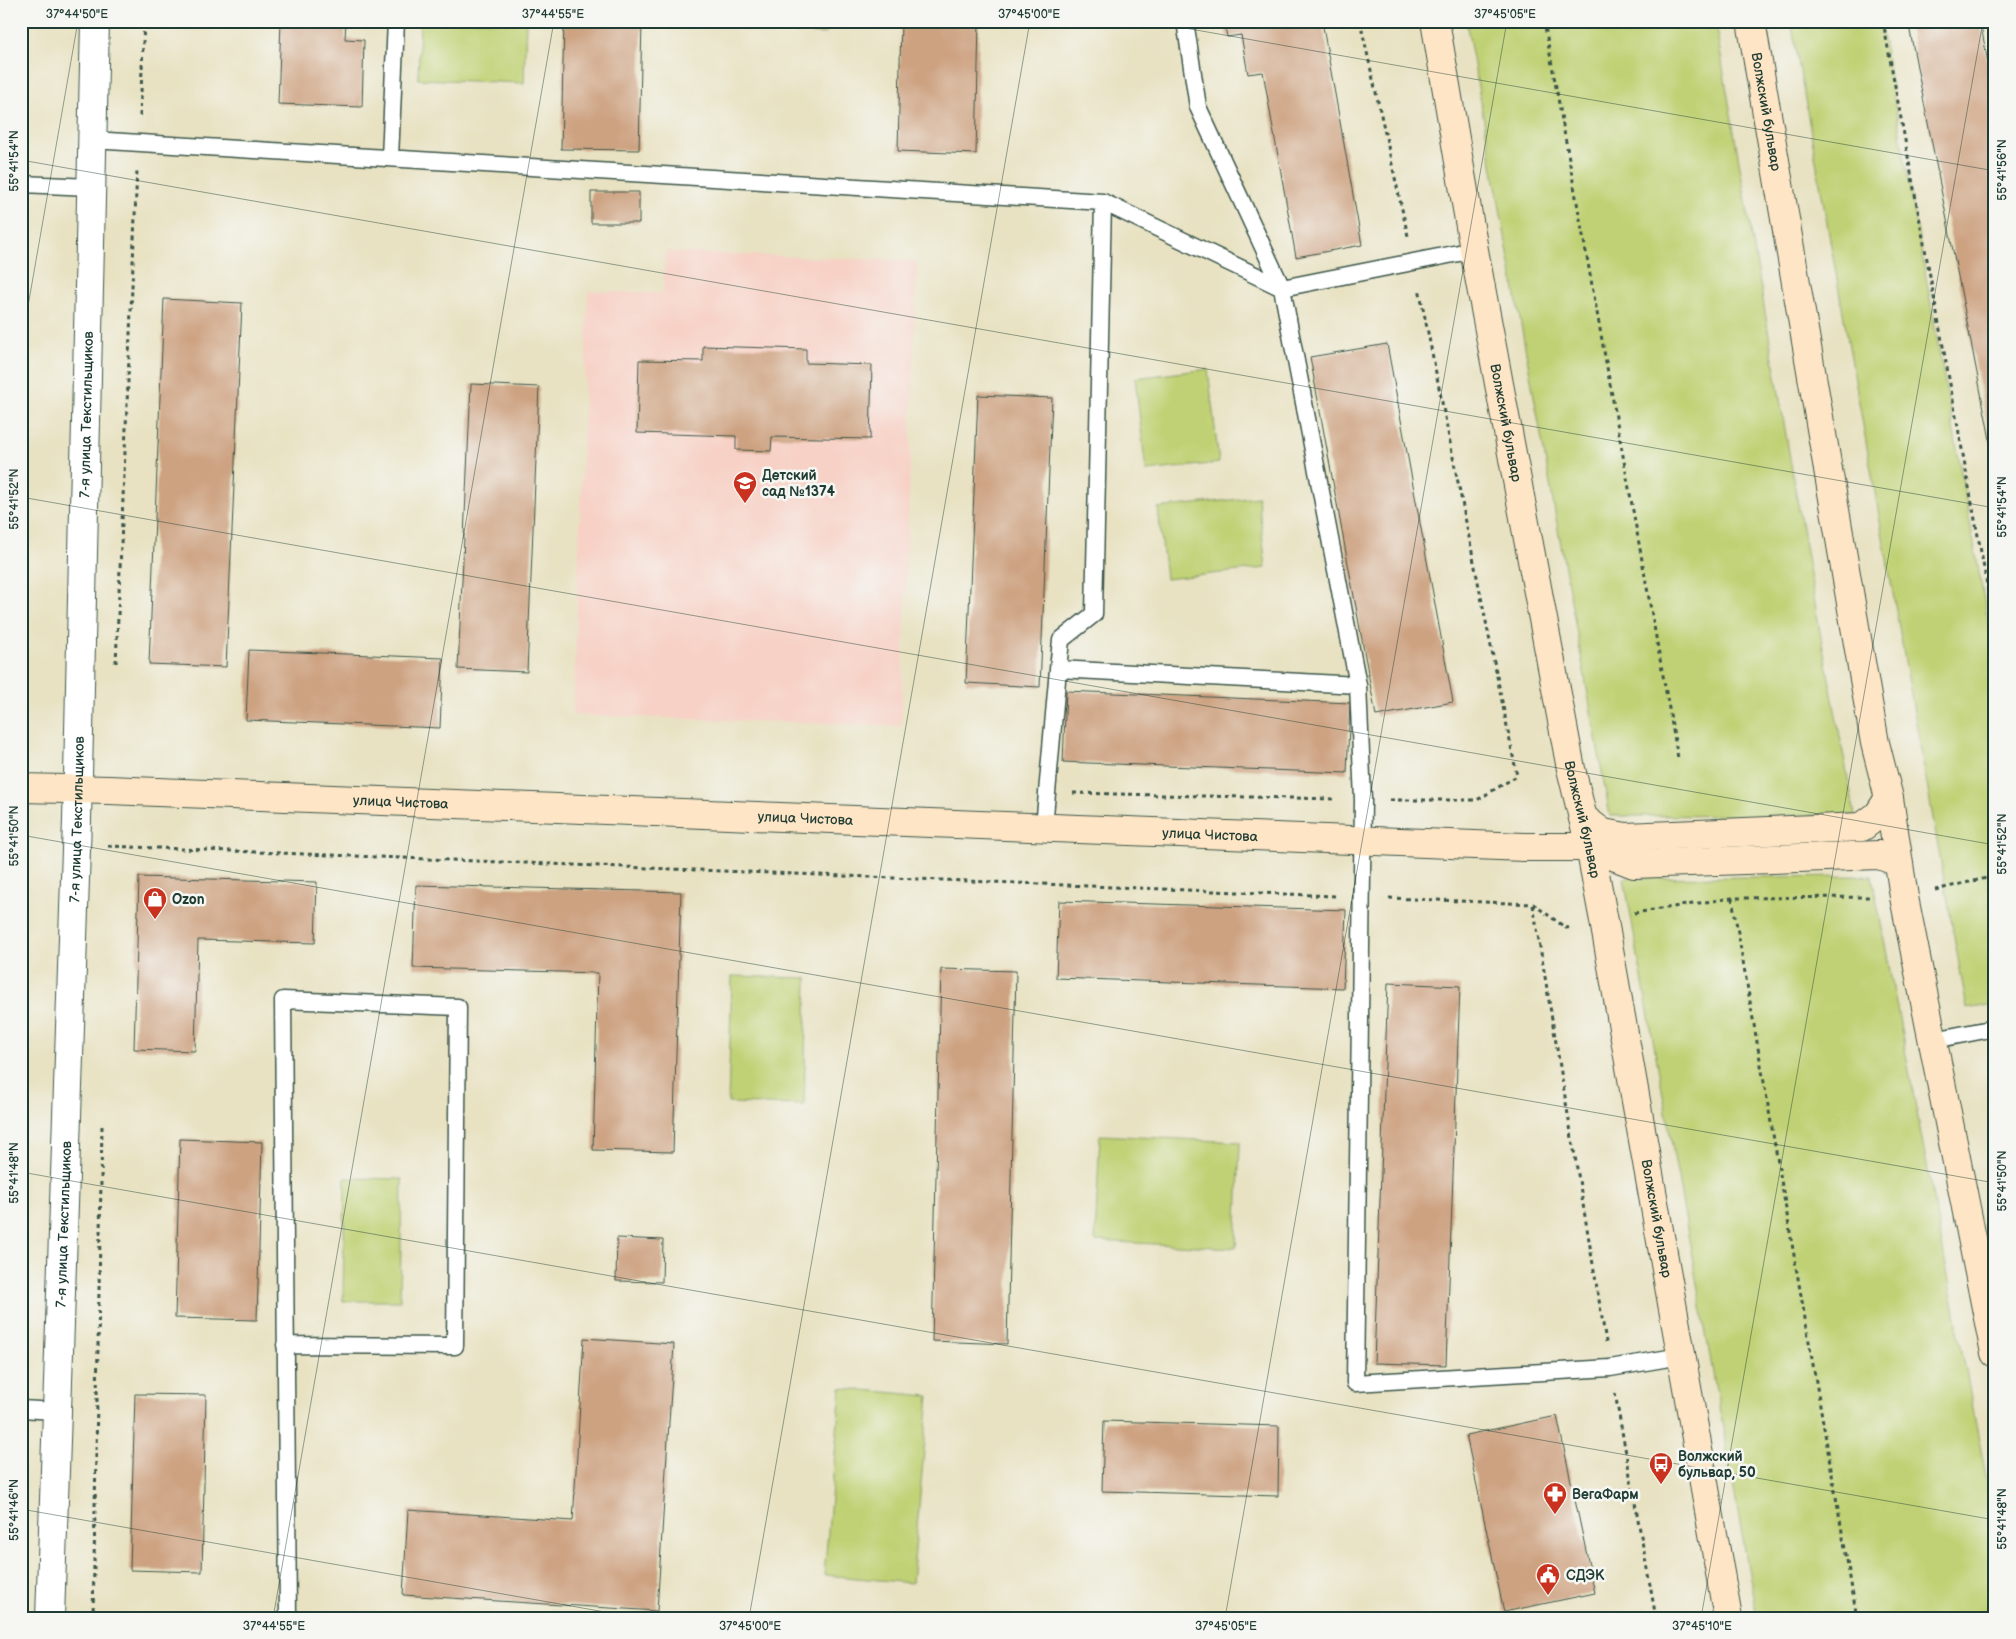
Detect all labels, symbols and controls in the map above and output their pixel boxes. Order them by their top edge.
text: 37°44'50"E [46,7,108,22]
text: 37°44'55"E [522,7,584,22]
text: 37°45'00"E [998,7,1060,22]
text: 37°45'05"E [1474,7,1536,22]
street label: Волжский бульвар [1748,51,1785,172]
text: 55°41'54"N [7,130,22,192]
text: 55°41'56"N [1995,139,2010,201]
street label: 7-я улица Текстильщиков [76,330,97,498]
street label: Волжский бульвар [1487,362,1526,483]
place label: Детский сад №1374 [762,467,836,500]
text: 55°41'52"N [7,468,22,530]
school or university icon: Детский сад №1374 [732,470,758,504]
text: 55°41'54"N [1995,476,2010,538]
street label: 7-я улица Текстильщиков [66,735,87,903]
street label: Волжский бульвар [1561,759,1604,880]
street label: улица Чистова [353,791,450,812]
text: 55°41'50"N [7,805,22,867]
street label: улица Чистова [757,808,854,829]
text: 55°41'52"N [1995,813,2010,875]
street label: улица Чистова [1162,824,1259,845]
shop icon: Ozon [142,886,168,920]
place label: Ozon [172,891,205,908]
street label: 7-я улица Текстильщиков [52,1140,75,1308]
text: 55°41'48"N [7,1142,22,1204]
text: 55°41'50"N [1995,1150,2010,1212]
street label: Волжский бульвар [1638,1158,1676,1279]
place label: Волжский бульвар, 50 [1678,1448,1756,1481]
bus stop icon: Волжский бульвар, 50 [1648,1451,1674,1485]
text: 55°41'46"N [7,1479,22,1541]
pharmacy icon: ВегаФарм [1542,1481,1568,1515]
place label: ВегаФарм [1572,1486,1639,1503]
text: 55°41'48"N [1995,1488,2010,1550]
public building icon: СДЭК [1535,1562,1561,1596]
place label: СДЭК [1566,1567,1605,1584]
text: 37°44'55"E [243,1619,305,1634]
text: 37°45'00"E [719,1619,781,1634]
text: 37°45'05"E [1195,1619,1257,1634]
text: 37°45'10"E [1672,1619,1732,1634]

